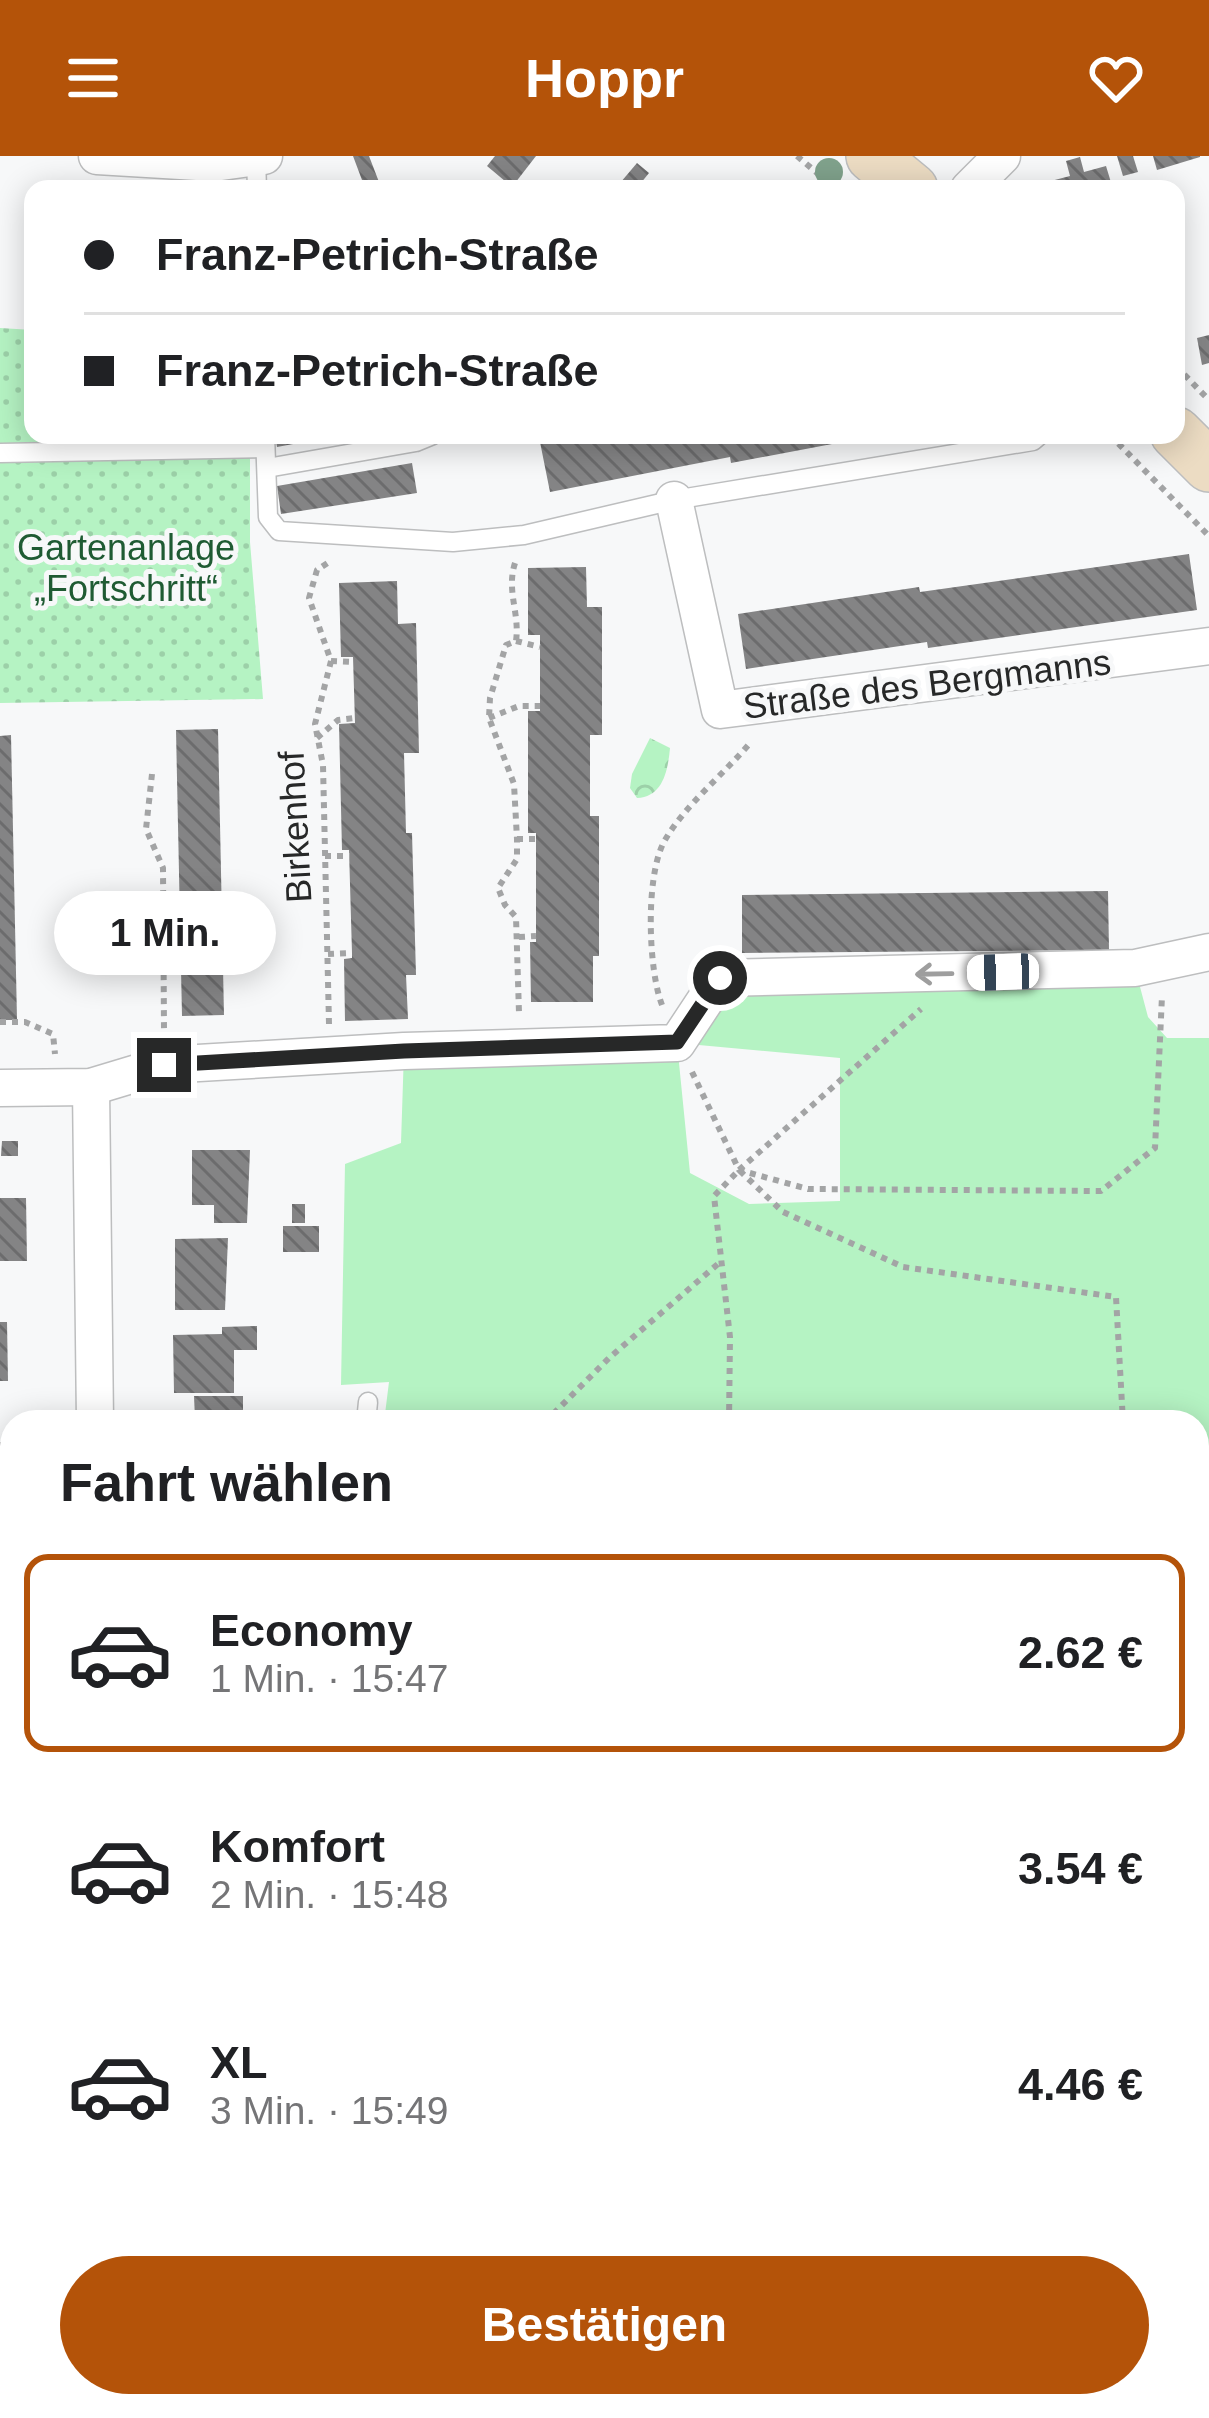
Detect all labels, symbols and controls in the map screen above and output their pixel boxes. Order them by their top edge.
icon: menu [60,45,126,111]
icon: heart [1083,45,1149,111]
text: Hoppr [525,48,684,108]
text: Franz-Petrich-Straße [156,229,599,280]
text: Franz-Petrich-Straße [156,345,599,396]
park label: Gartenanlage „Fortschritt“ [17,527,235,609]
street label: Straße des Bergmanns [741,641,1113,727]
street label: Birkenhof [270,749,319,904]
callout: 1 Min. [53,891,275,975]
text: 1 Min. [110,911,220,954]
route start [693,951,747,1005]
car [966,953,1040,991]
one-way arrow [915,963,954,986]
route end [137,1038,191,1092]
text: Fahrt wählen [60,1452,393,1512]
icon: car [66,1599,174,1707]
text: Economy [210,1605,413,1656]
text: 2.62 € [1018,1627,1143,1678]
text: 1 Min. · 15:47 [210,1657,448,1700]
icon: car [66,1815,174,1923]
text: Komfort [210,1821,385,1872]
text: 3.54 € [1018,1843,1143,1894]
text: 2 Min. · 15:48 [210,1873,448,1916]
icon: car [66,2031,174,2139]
text: XL [210,2037,268,2088]
text: 4.46 € [1018,2059,1143,2110]
text: 3 Min. · 15:49 [210,2089,448,2132]
button: Bestätigen [60,2256,1149,2394]

